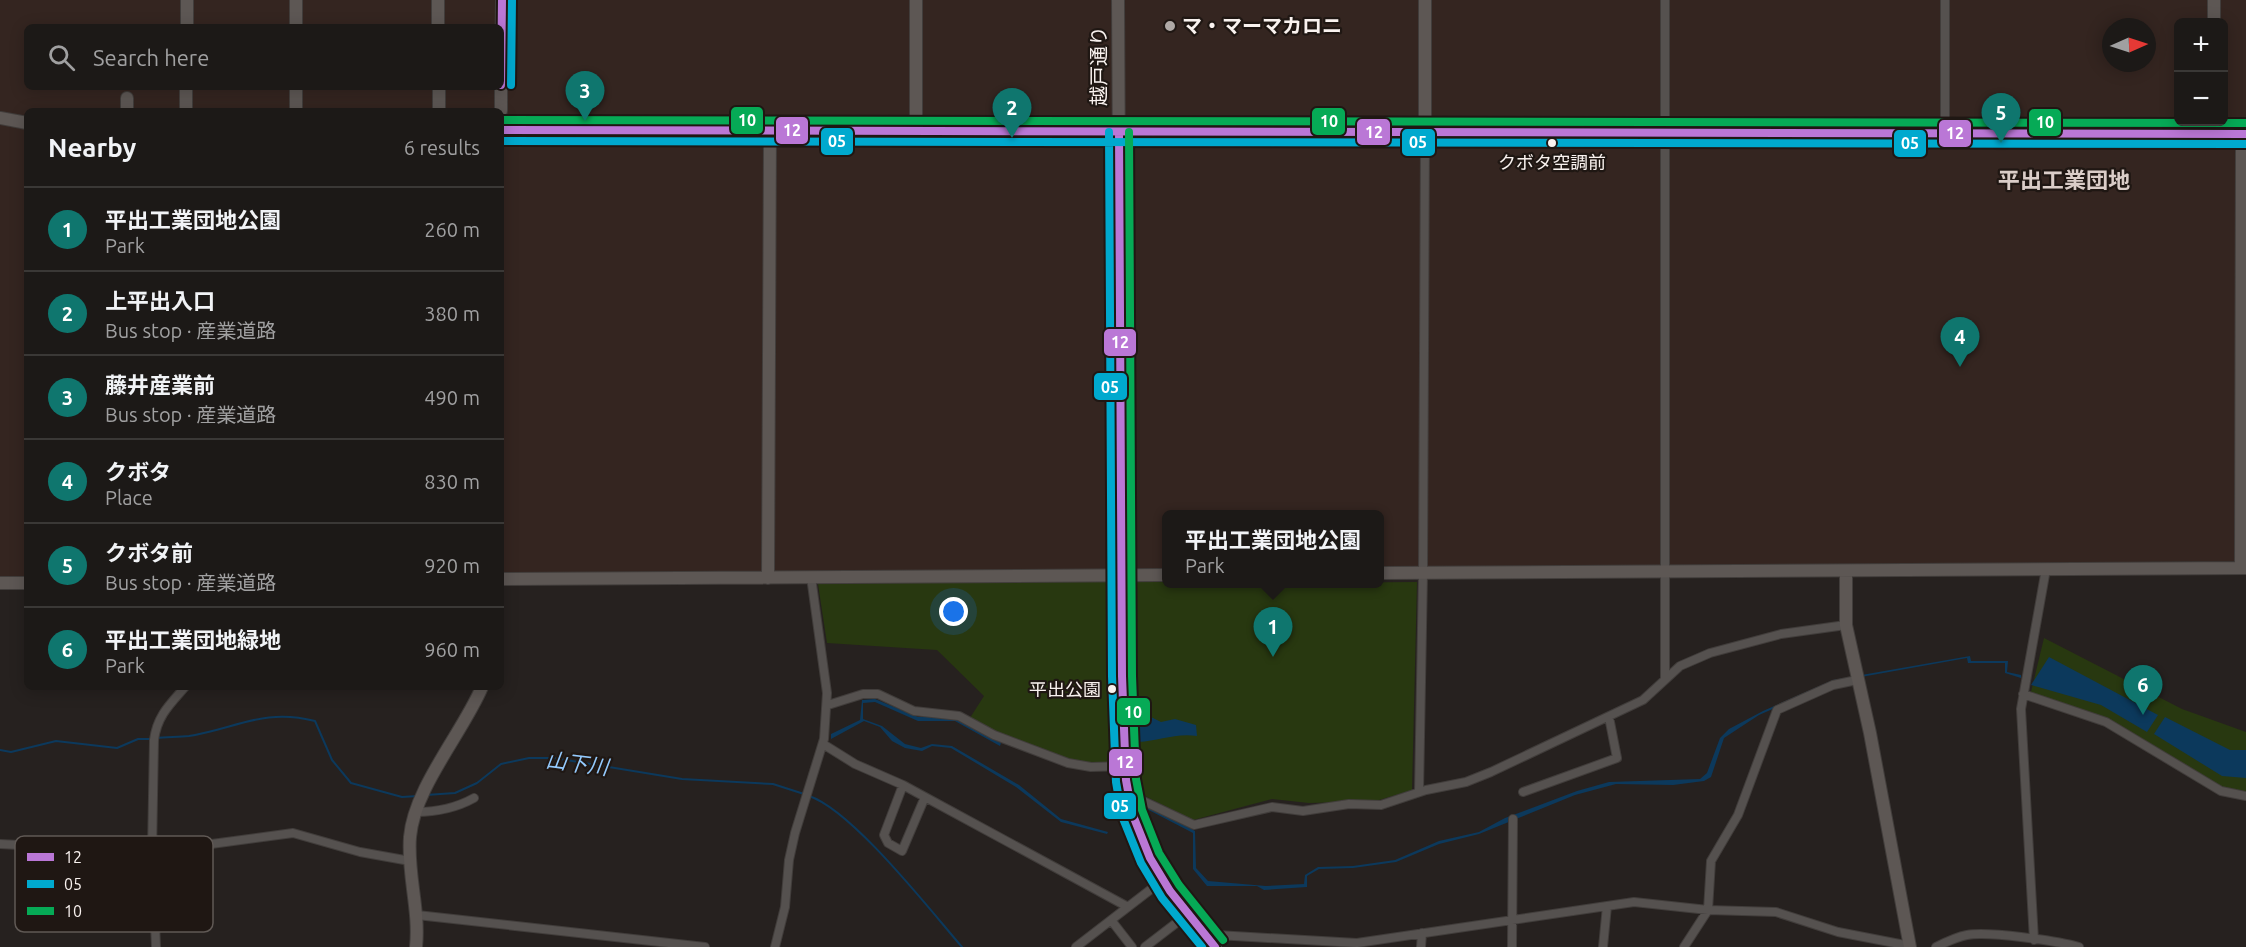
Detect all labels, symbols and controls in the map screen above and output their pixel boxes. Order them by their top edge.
place label: マ・マーマカロニ [1182,14,1342,37]
north arrow [2102,18,2156,72]
map controls [2174,18,2228,126]
button: + [2174,18,2228,72]
marker: マ・マーマカロニ [1163,19,1177,33]
search box [24,24,504,90]
street label: 越戸通り [1087,26,1110,106]
icon: search [45,41,78,74]
text: Search here [93,45,209,70]
pin: 3 [566,72,604,121]
button: − [2174,72,2228,126]
pin: 2 [992,88,1032,138]
pin: 5 [1982,94,2020,143]
line badge: 10 [730,106,764,135]
line badge: 10 [1311,107,1346,136]
line badge: 10 [2028,108,2062,137]
text: 10 [738,111,756,129]
text: 10 [1320,112,1338,130]
text: 10 [2036,113,2054,131]
line badge: 12 [775,116,809,145]
line badge: 12 [1356,118,1391,146]
line badge: 12 [1938,119,1972,148]
text: 12 [783,121,801,139]
text: 12 [1365,123,1383,141]
text: 12 [1946,124,1964,142]
line badge: 05 [820,127,854,156]
line badge: 05 [1401,128,1436,157]
line badge: 05 [1893,129,1927,158]
text: 05 [828,132,846,150]
text: Nearby [48,133,136,162]
text: 05 [1409,133,1427,151]
text: 05 [1901,134,1919,152]
text: 6 results [404,136,480,159]
marker: クボタ空調前 [1546,137,1558,149]
place label: クボタ空調前 [1498,152,1606,172]
district label: 平出工業団地 [1998,167,2130,192]
text: 平出工業団地公園 [105,207,281,232]
text: 1 [62,218,73,241]
text: 260 m [424,218,480,241]
text: Park [105,234,145,257]
text: 上平出入口 [105,288,215,313]
text: 2 [62,302,73,325]
text: 380 m [424,302,480,325]
pin: 4 [1940,318,1980,367]
text: Bus stop · 産業道路 [105,319,276,342]
line badge: 12 [1103,328,1137,357]
text: 12 [1111,333,1129,351]
text: 藤井産業前 [105,372,215,397]
line badge: 05 [1093,372,1128,401]
text: 05 [1101,378,1119,396]
text: 3 [62,386,73,409]
text: 490 m [424,386,480,409]
text: Bus stop · 産業道路 [105,403,276,426]
text: クボタ [105,459,171,484]
text: 4 [62,470,73,493]
text: 830 m [424,470,480,493]
text: Place [105,486,153,509]
popup [1162,510,1384,588]
text: 平出工業団地公園 [1185,527,1361,552]
text: クボタ前 [105,540,193,565]
text: 5 [62,554,73,577]
text: 920 m [424,554,480,577]
text: Park [1185,554,1225,577]
text: Bus stop · 産業道路 [105,571,276,594]
your location [939,597,968,626]
pin: 1 [1254,608,1292,657]
text: 平出工業団地緑地 [105,627,281,652]
text: 6 [62,638,73,661]
text: 960 m [424,638,480,661]
text: Park [105,654,145,677]
pin: 6 [2124,666,2162,715]
place label: 平出公園 [1029,679,1101,699]
marker: 平出公園 [1106,683,1118,695]
line badge: 10 [1116,697,1151,726]
text: 10 [1124,703,1142,721]
water label: 山下川 [544,747,612,779]
line badge: 12 [1108,748,1143,777]
text: 12 [1116,753,1134,771]
line badge: 05 [1103,792,1137,820]
text: 05 [1111,797,1129,815]
legend [15,836,213,932]
text: 12 [64,848,82,866]
text: 05 [64,875,82,893]
text: 10 [64,902,82,920]

